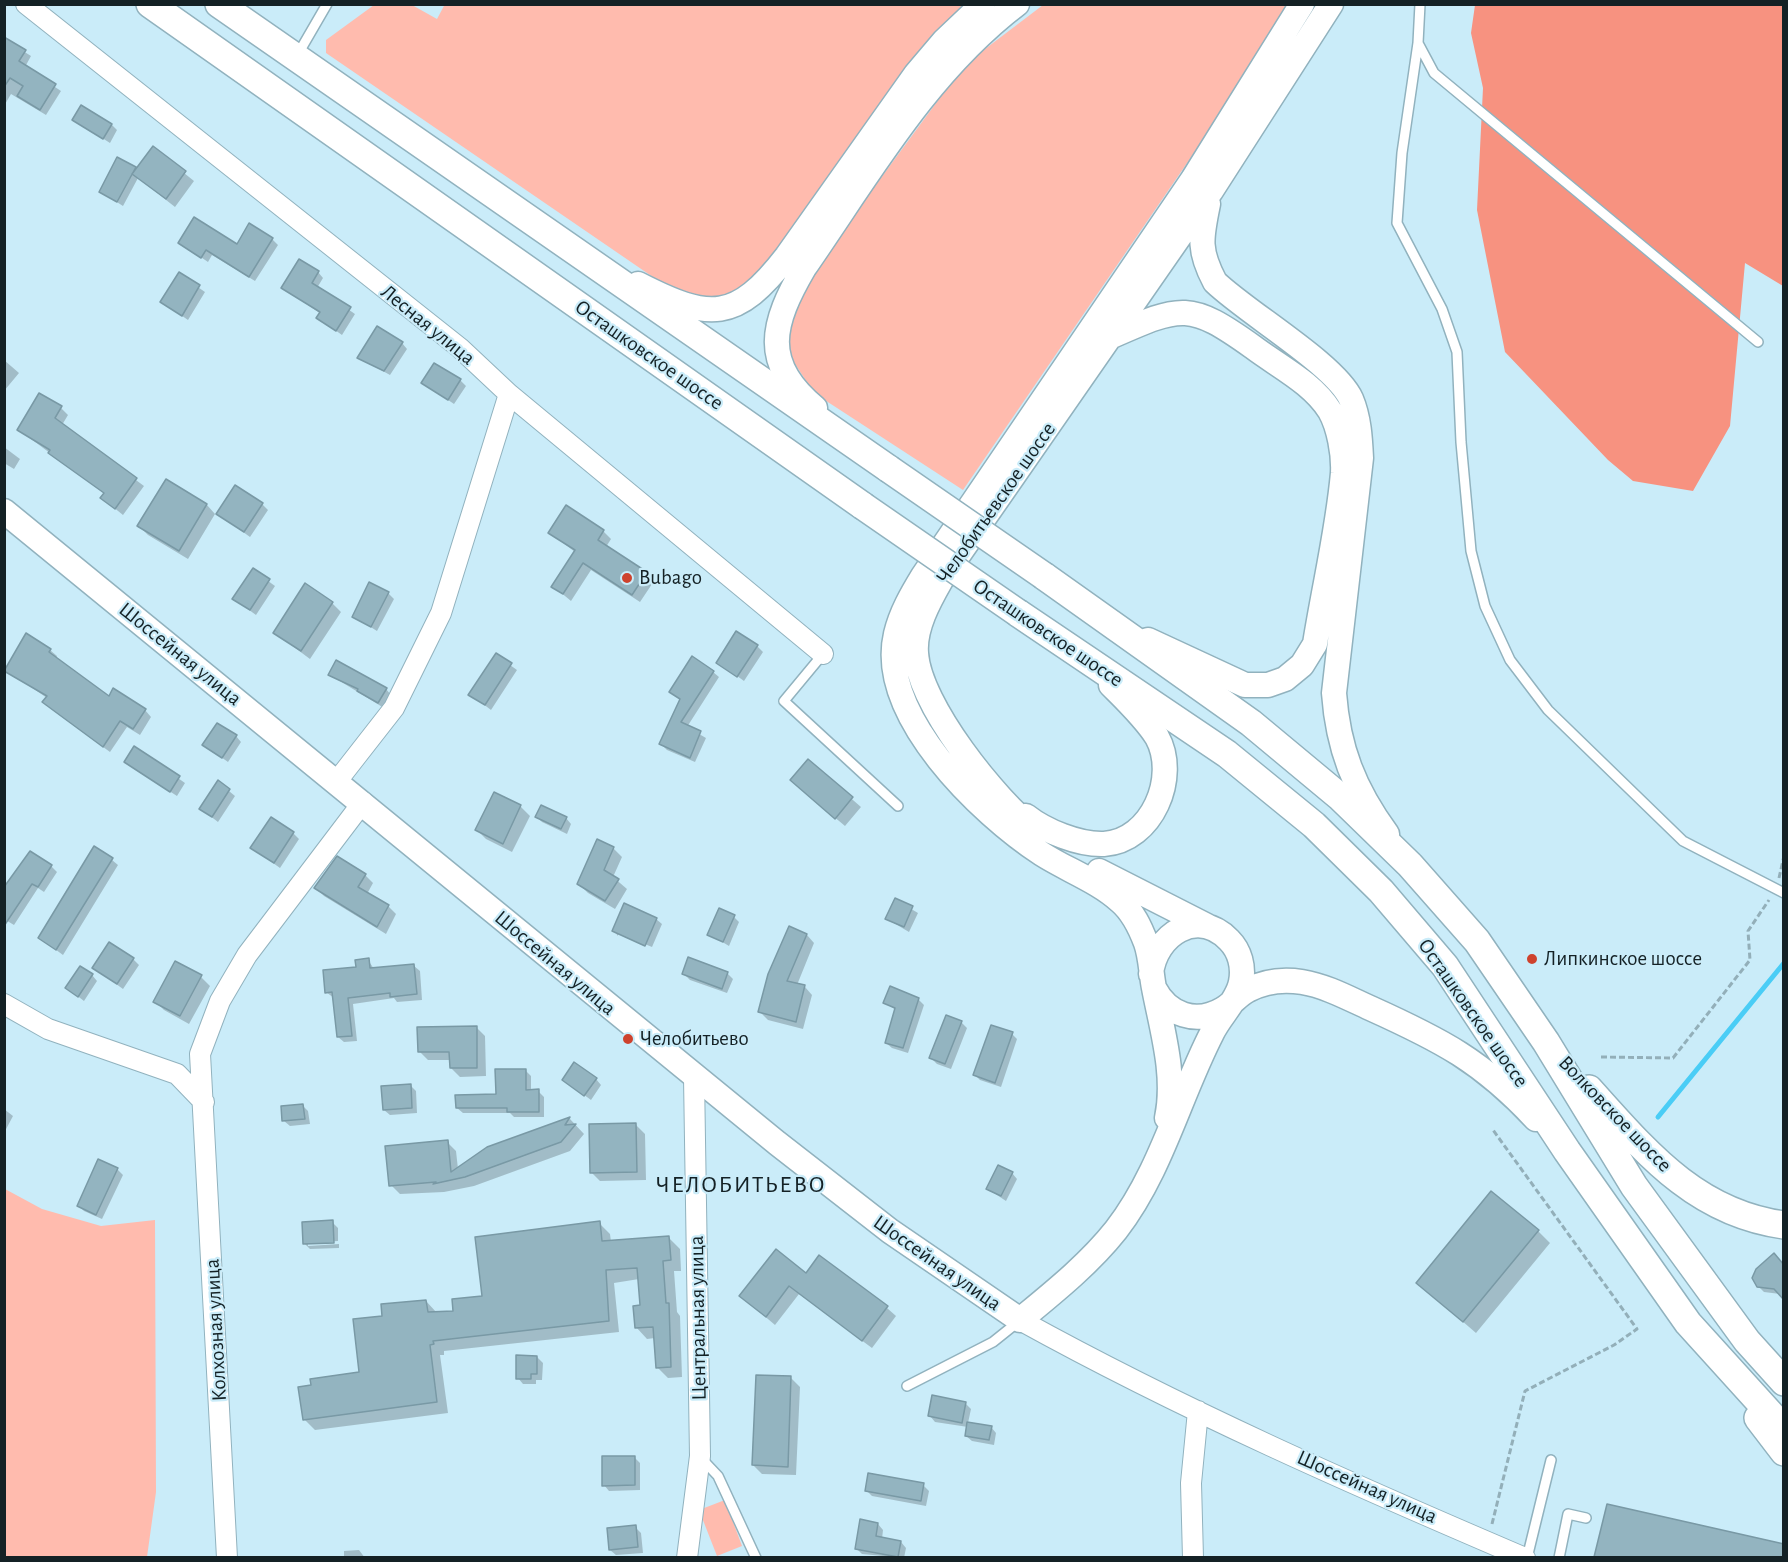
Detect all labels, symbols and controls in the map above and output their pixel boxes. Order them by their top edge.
street label: Лесная улица [376,279,480,371]
street label: Осташковское шоссе [570,294,728,416]
street label: Челобитьевское шоссе [931,418,1061,588]
place label: Bubago [639,565,702,591]
marker: Bubago [620,571,634,585]
street label: Осташковское шоссе [968,573,1128,693]
street label: Шоссейная улица [114,597,246,711]
street label: Шоссейная улица [489,905,621,1021]
street label: Осташковское шоссе [1412,934,1534,1092]
place label: Липкинское шоссе [1544,946,1702,972]
marker: Липкинское шоссе [1525,952,1539,966]
place label: Челобитьево [640,1026,749,1052]
marker: Челобитьево [621,1032,635,1046]
street label: Волковское шоссе [1553,1050,1677,1178]
district label: ЧЕЛОБИТЬЕВО [656,1171,826,1199]
street label: Шоссейная улица [868,1209,1006,1317]
street label: Центральная улица [684,1235,712,1401]
street label: Колхозная улица [200,1258,232,1402]
street label: Шоссейная улица [1293,1445,1441,1529]

